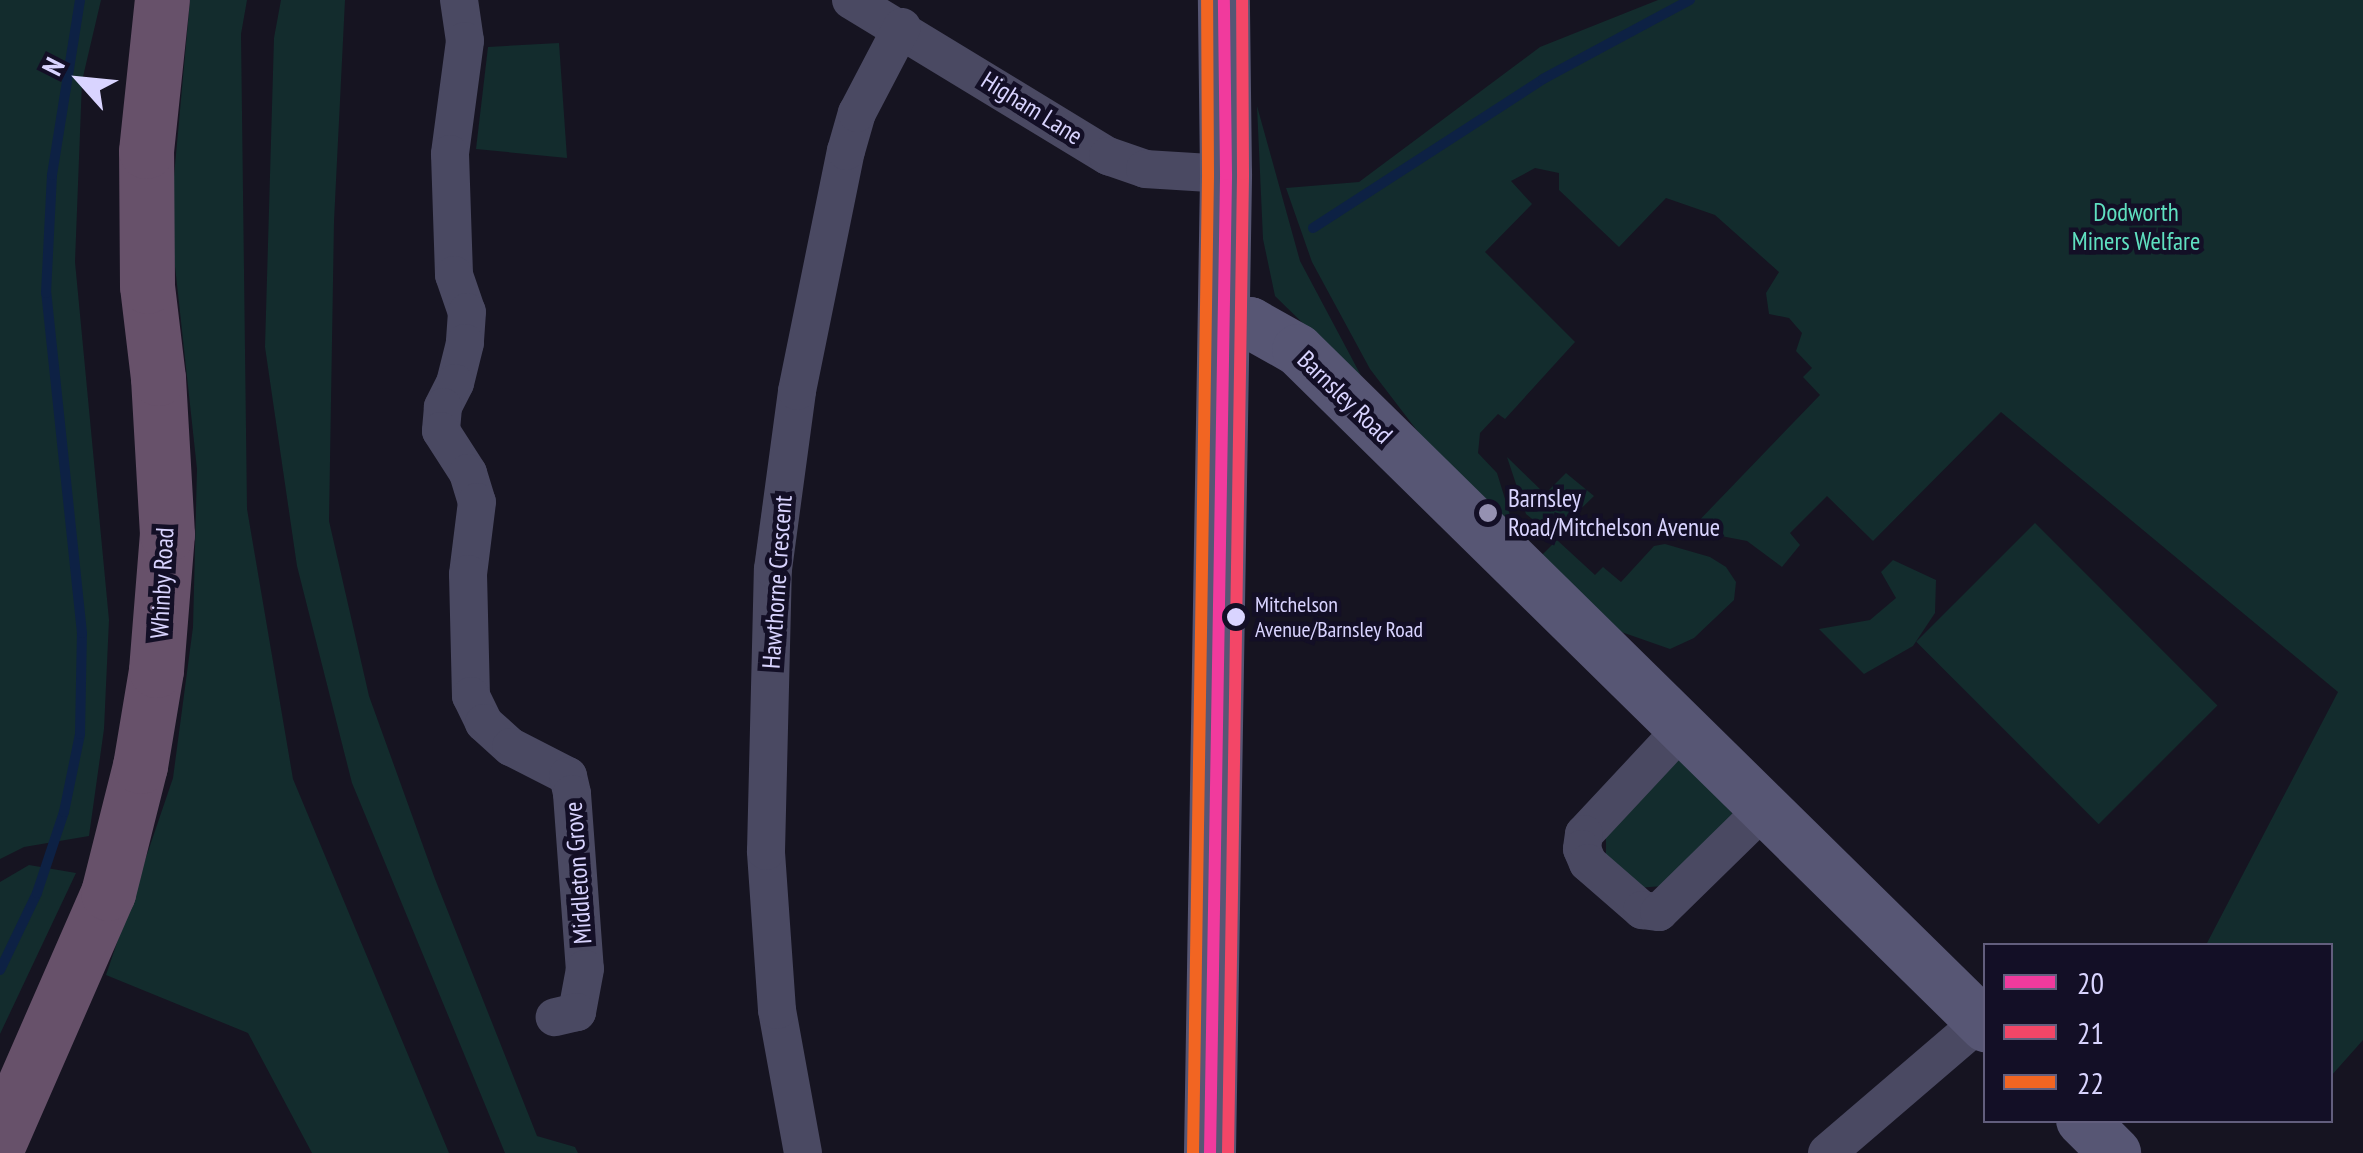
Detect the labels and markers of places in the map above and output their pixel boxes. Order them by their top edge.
place label: Barnsley Road/Mitchelson Avenue [1508,484,1721,543]
marker: Barnsley Road/Mitchelson Avenue [1477,502,1499,524]
place label: Mitchelson Avenue/Barnsley Road [1255,591,1424,642]
marker: Mitchelson Avenue/Barnsley Road [1226,607,1246,627]

